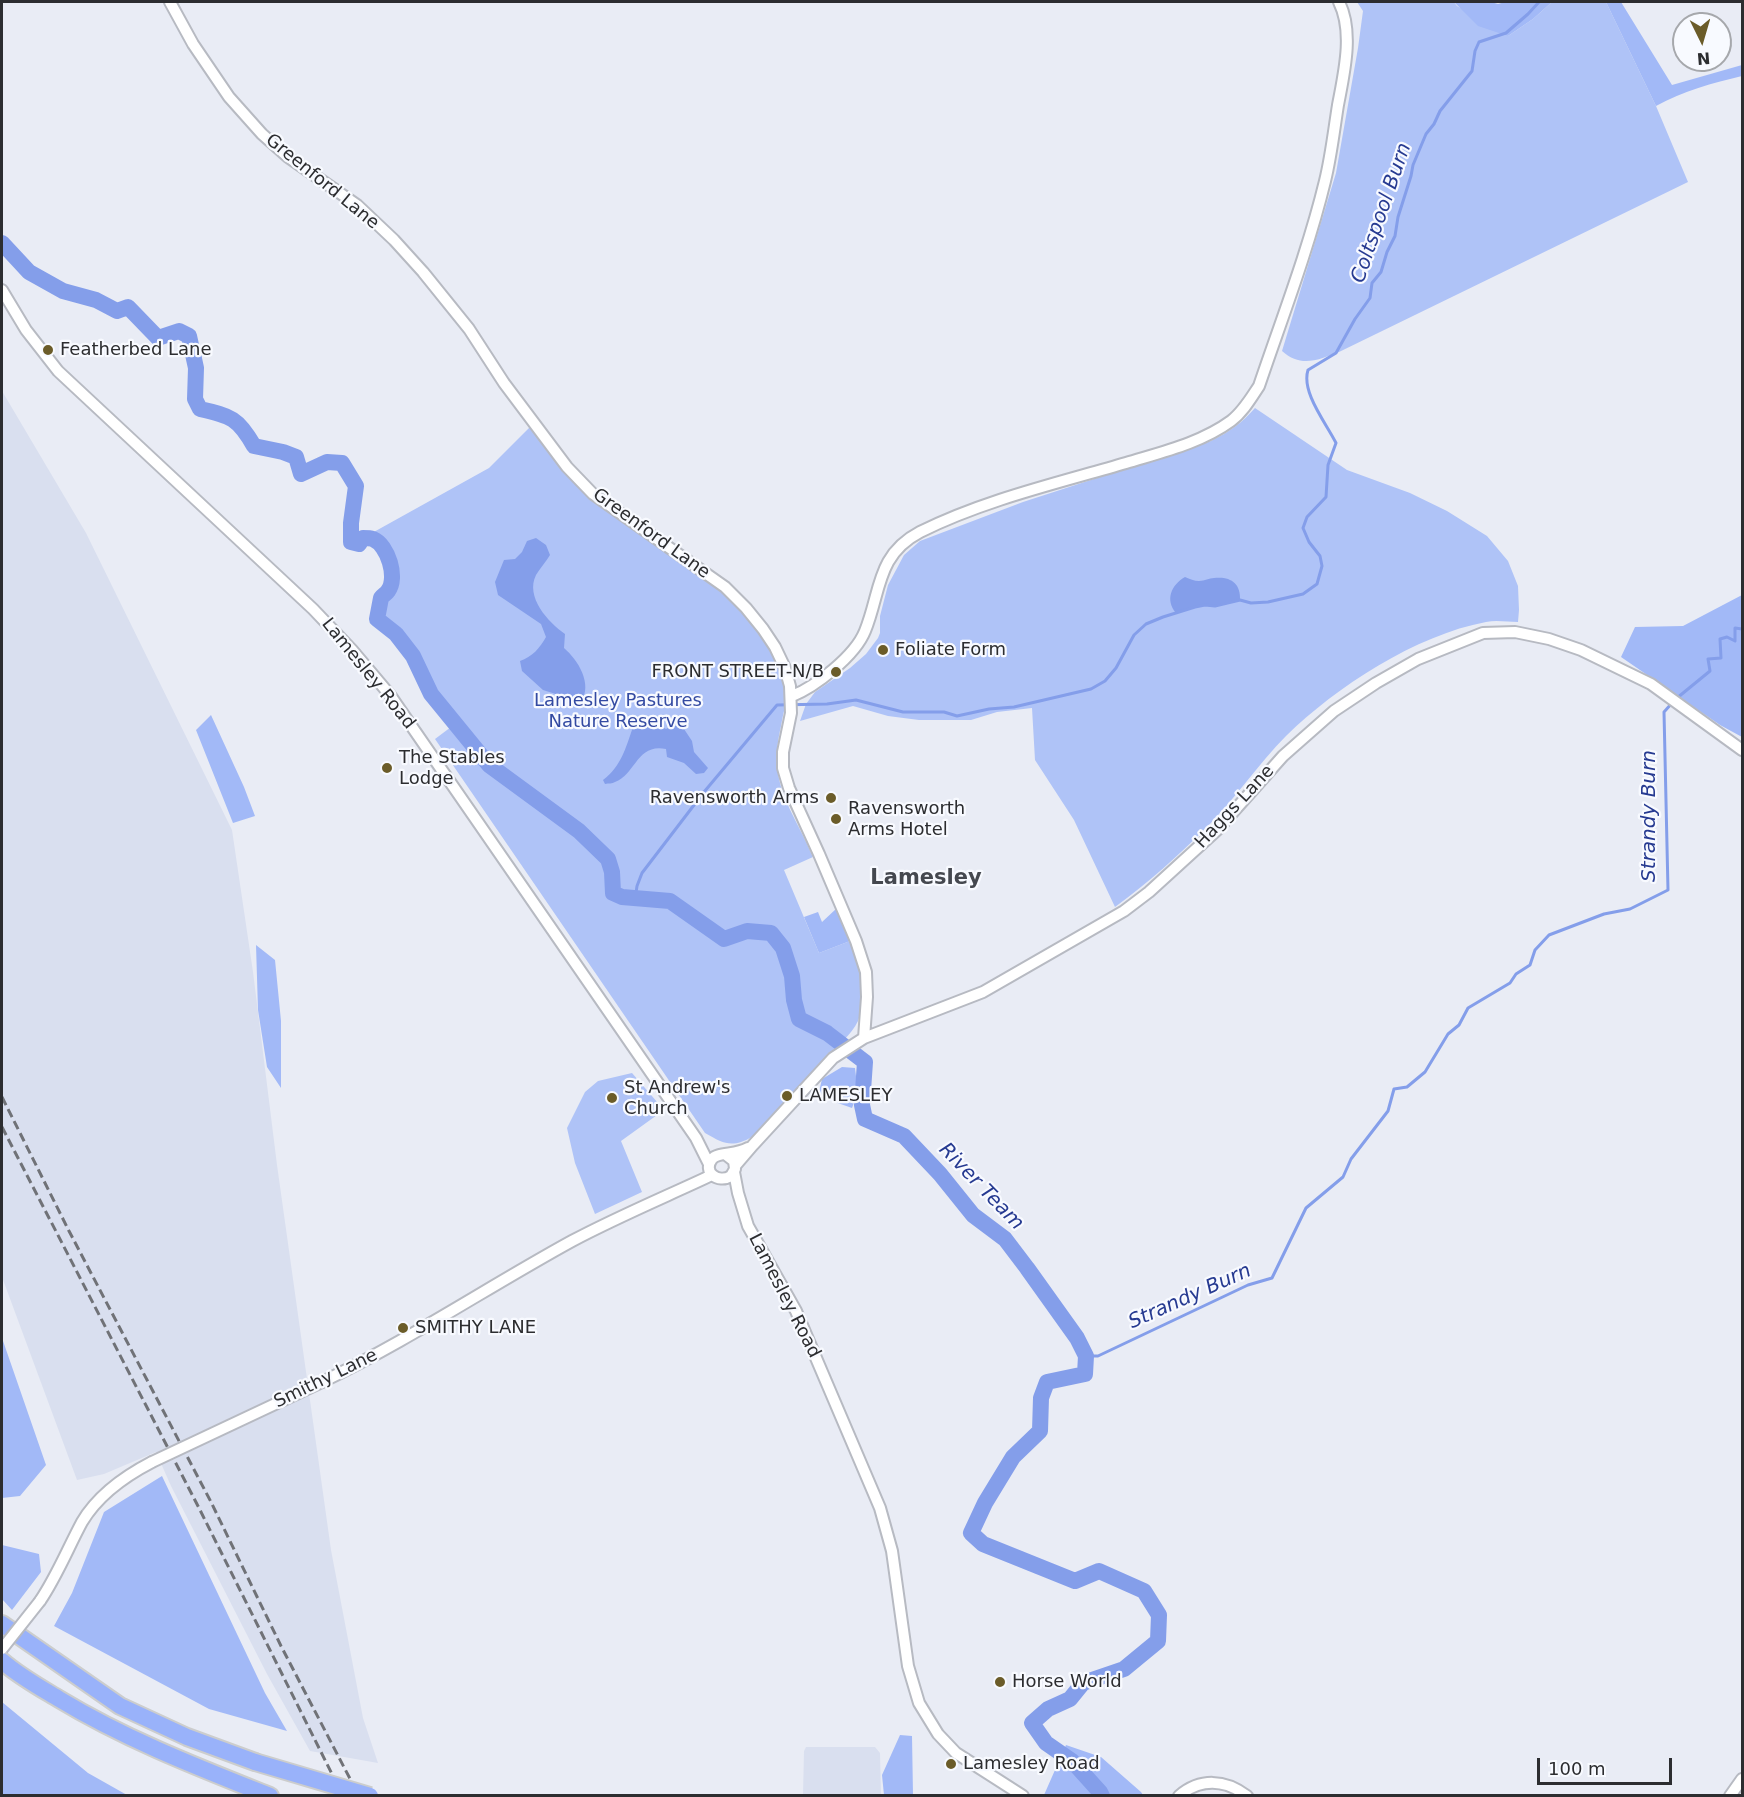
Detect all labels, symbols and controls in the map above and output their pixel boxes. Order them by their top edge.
north arrow [1672,12,1732,72]
text: N [1696,48,1711,68]
street label: Greenford Lane [261,130,383,234]
water label: Coltspool Burn [1347,140,1417,286]
place label: Featherbed Lane [60,339,212,361]
marker: Featherbed Lane [41,343,55,357]
street label: Greenford Lane [588,484,714,584]
street label: Lamesley Road [317,614,419,734]
place label: Foliate Form [895,639,1006,661]
marker: Foliate Form [876,643,890,657]
place label: FRONT STREET-N/B [651,661,824,683]
marker: FRONT STREET-N/B [829,665,843,679]
park label: Lamesley Pastures Nature Reserve [534,690,702,732]
place label: The Stables Lodge [399,747,505,789]
water label: Strandy Burn [1638,750,1662,882]
marker: The Stables Lodge [380,761,394,775]
street label: Haggs Lane [1191,761,1279,853]
place label: Ravensworth Arms [650,787,819,809]
marker: Ravensworth Arms [824,791,838,805]
place label: Ravensworth Arms Hotel [848,798,965,840]
marker: Ravensworth Arms Hotel [829,812,843,826]
district label: Lamesley [870,866,982,892]
place label: St Andrew's Church [624,1077,730,1120]
place label: LAMESLEY [799,1085,892,1107]
marker: LAMESLEY [780,1089,794,1103]
marker: St Andrew's Church [605,1091,619,1105]
water label: River Team [933,1138,1029,1236]
street label: Lamesley Road [743,1230,825,1362]
water label: Strandy Burn [1125,1259,1255,1335]
place label: SMITHY LANE [415,1317,536,1339]
marker: SMITHY LANE [396,1321,410,1335]
street label: Smithy Lane [271,1345,381,1413]
place label: Horse World [1012,1671,1122,1693]
marker: Horse World [993,1675,1007,1689]
scale bar [1540,1746,1675,1784]
place label: Lamesley Road [963,1753,1100,1775]
marker: Lamesley Road [944,1757,958,1771]
text: 100 m [1548,1758,1606,1779]

